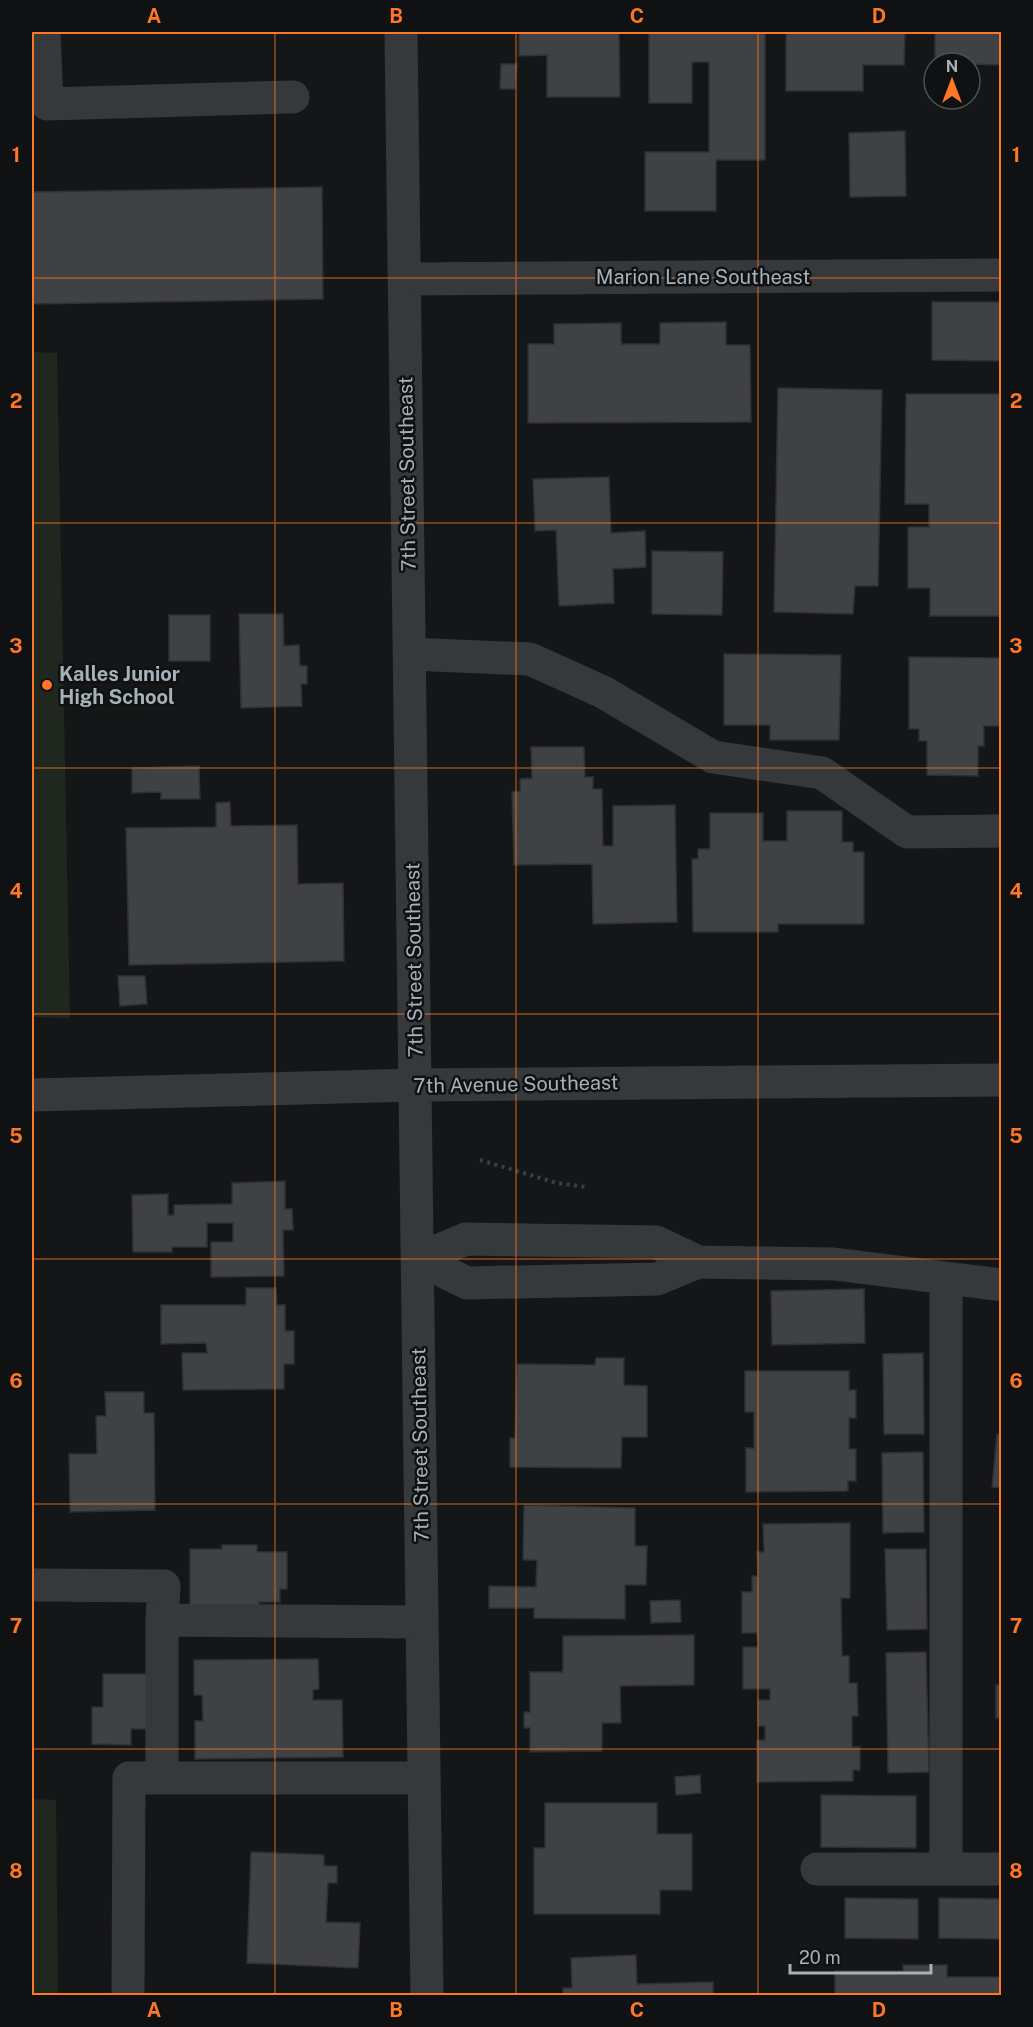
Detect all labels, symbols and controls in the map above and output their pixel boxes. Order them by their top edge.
text: A [147,4,161,28]
text: B [389,4,403,28]
text: C [630,4,644,28]
text: D [872,4,886,28]
north arrow [922,51,982,111]
text: N [946,57,958,76]
text: 1 [12,143,20,167]
text: 1 [1012,143,1020,167]
street label: Marion Lane Southeast [596,265,810,289]
street label: 7th Street Southeast [393,376,421,572]
text: 2 [10,389,22,413]
text: 2 [1010,389,1022,413]
text: 3 [9,634,23,658]
text: 3 [1009,634,1023,658]
place label: Kalles Junior High School [59,662,180,709]
marker: Kalles Junior High School [40,678,54,692]
street label: 7th Street Southeast [400,862,428,1058]
text: 4 [9,879,23,903]
text: 4 [1009,879,1023,903]
street label: 7th Avenue Southeast [413,1070,619,1098]
text: 5 [9,1124,23,1148]
text: 5 [1009,1124,1023,1148]
street label: 7th Street Southeast [406,1347,434,1543]
text: 6 [9,1369,23,1393]
text: 6 [1009,1369,1023,1393]
text: 7 [10,1614,22,1638]
text: 7 [1010,1614,1022,1638]
text: 8 [9,1859,23,1883]
text: 8 [1009,1859,1023,1883]
scale bar [790,1937,931,1975]
text: 20 m [799,1947,841,1968]
text: A [147,1998,161,2022]
text: B [389,1998,403,2022]
text: C [630,1998,644,2022]
text: D [872,1998,886,2022]

